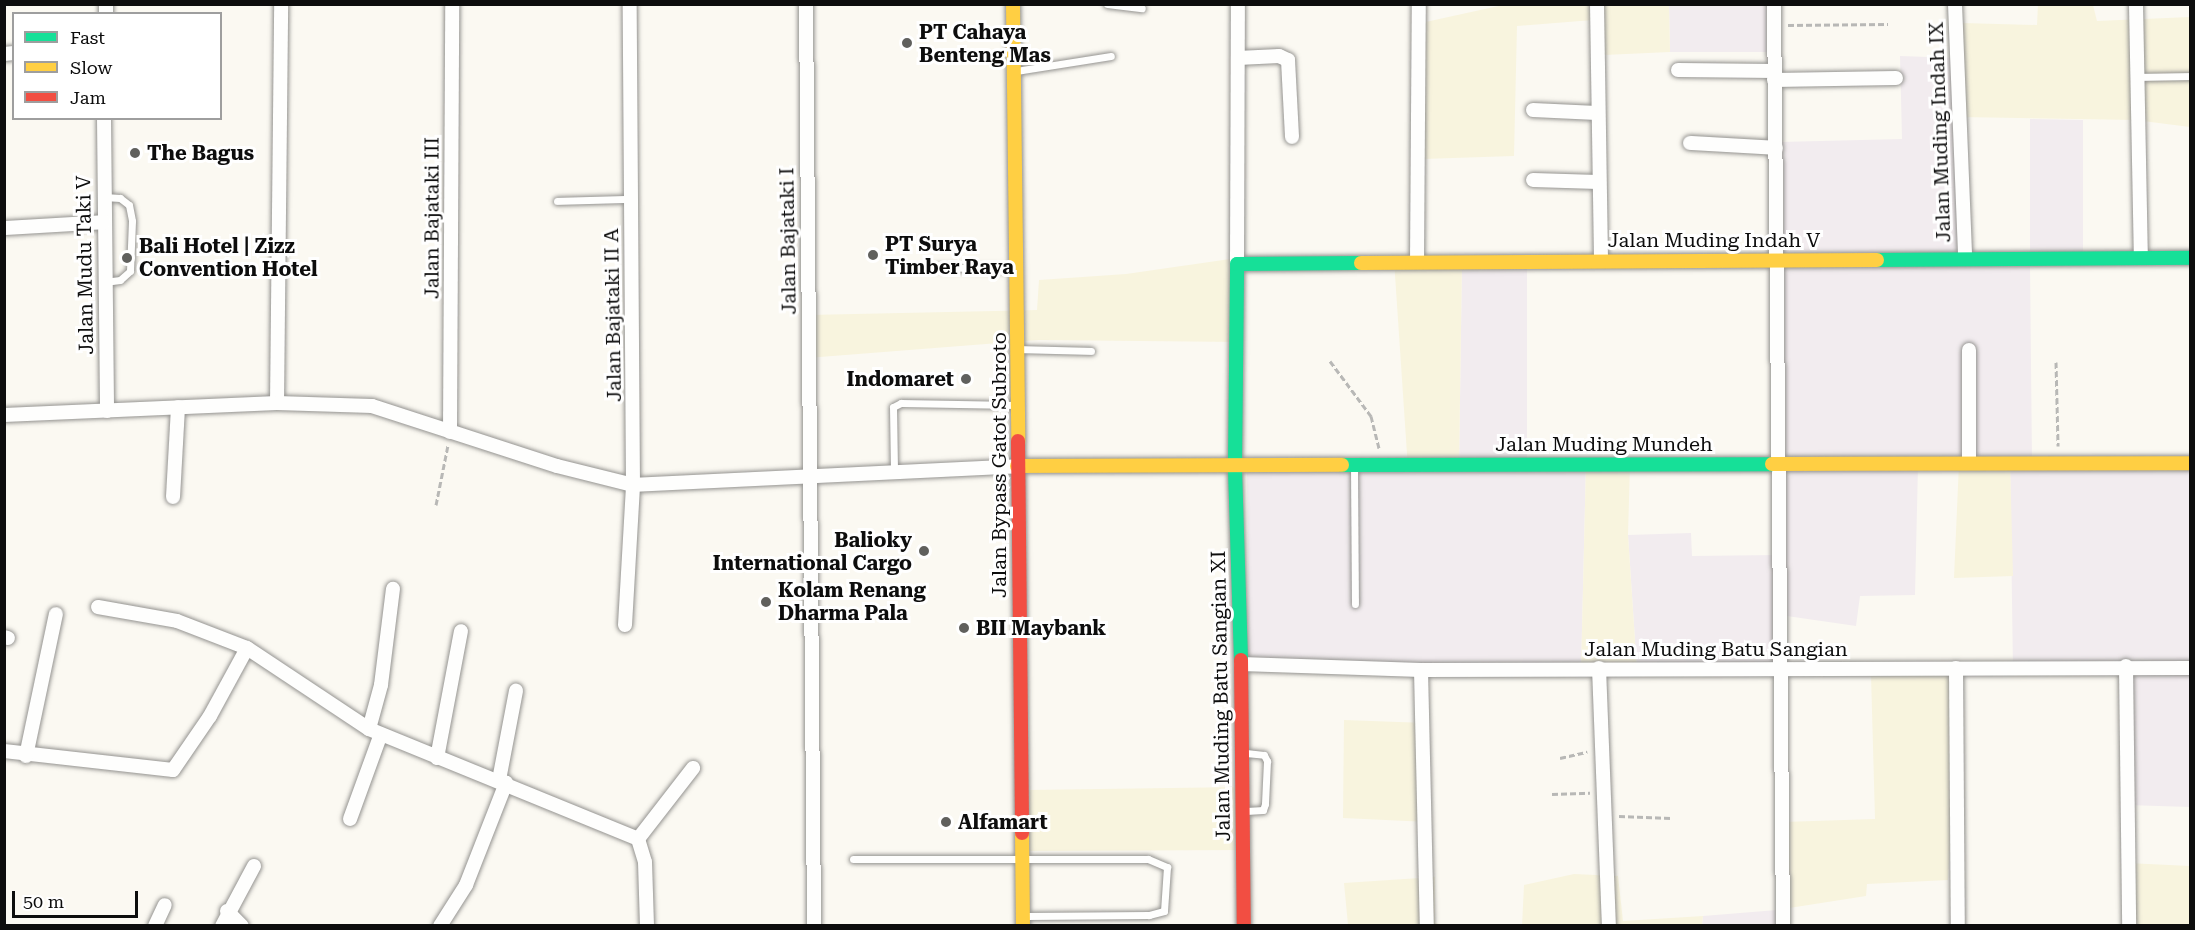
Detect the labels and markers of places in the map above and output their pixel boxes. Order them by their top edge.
place label: PT Cahaya Benteng Mas [919,20,1051,67]
marker: PT Cahaya Benteng Mas [900,36,914,50]
place label: The Bagus [147,141,254,165]
marker: The Bagus [128,146,142,160]
place label: PT Surya Timber Raya [885,232,1014,279]
place label: Bali Hotel | Zizz Convention Hotel [139,234,317,281]
marker: PT Surya Timber Raya [866,248,880,262]
marker: Bali Hotel | Zizz Convention Hotel [120,251,134,265]
place label: Indomaret [847,367,954,391]
marker: Indomaret [959,372,973,386]
place label: Balioky International Cargo [713,528,912,575]
marker: Balioky International Cargo [917,544,931,558]
place label: Kolam Renang Dharma Pala [778,578,926,625]
marker: Kolam Renang Dharma Pala [759,595,773,609]
place label: BII Maybank [976,616,1106,640]
marker: BII Maybank [957,621,971,635]
place label: Alfamart [958,810,1048,834]
marker: Alfamart [939,815,953,829]

